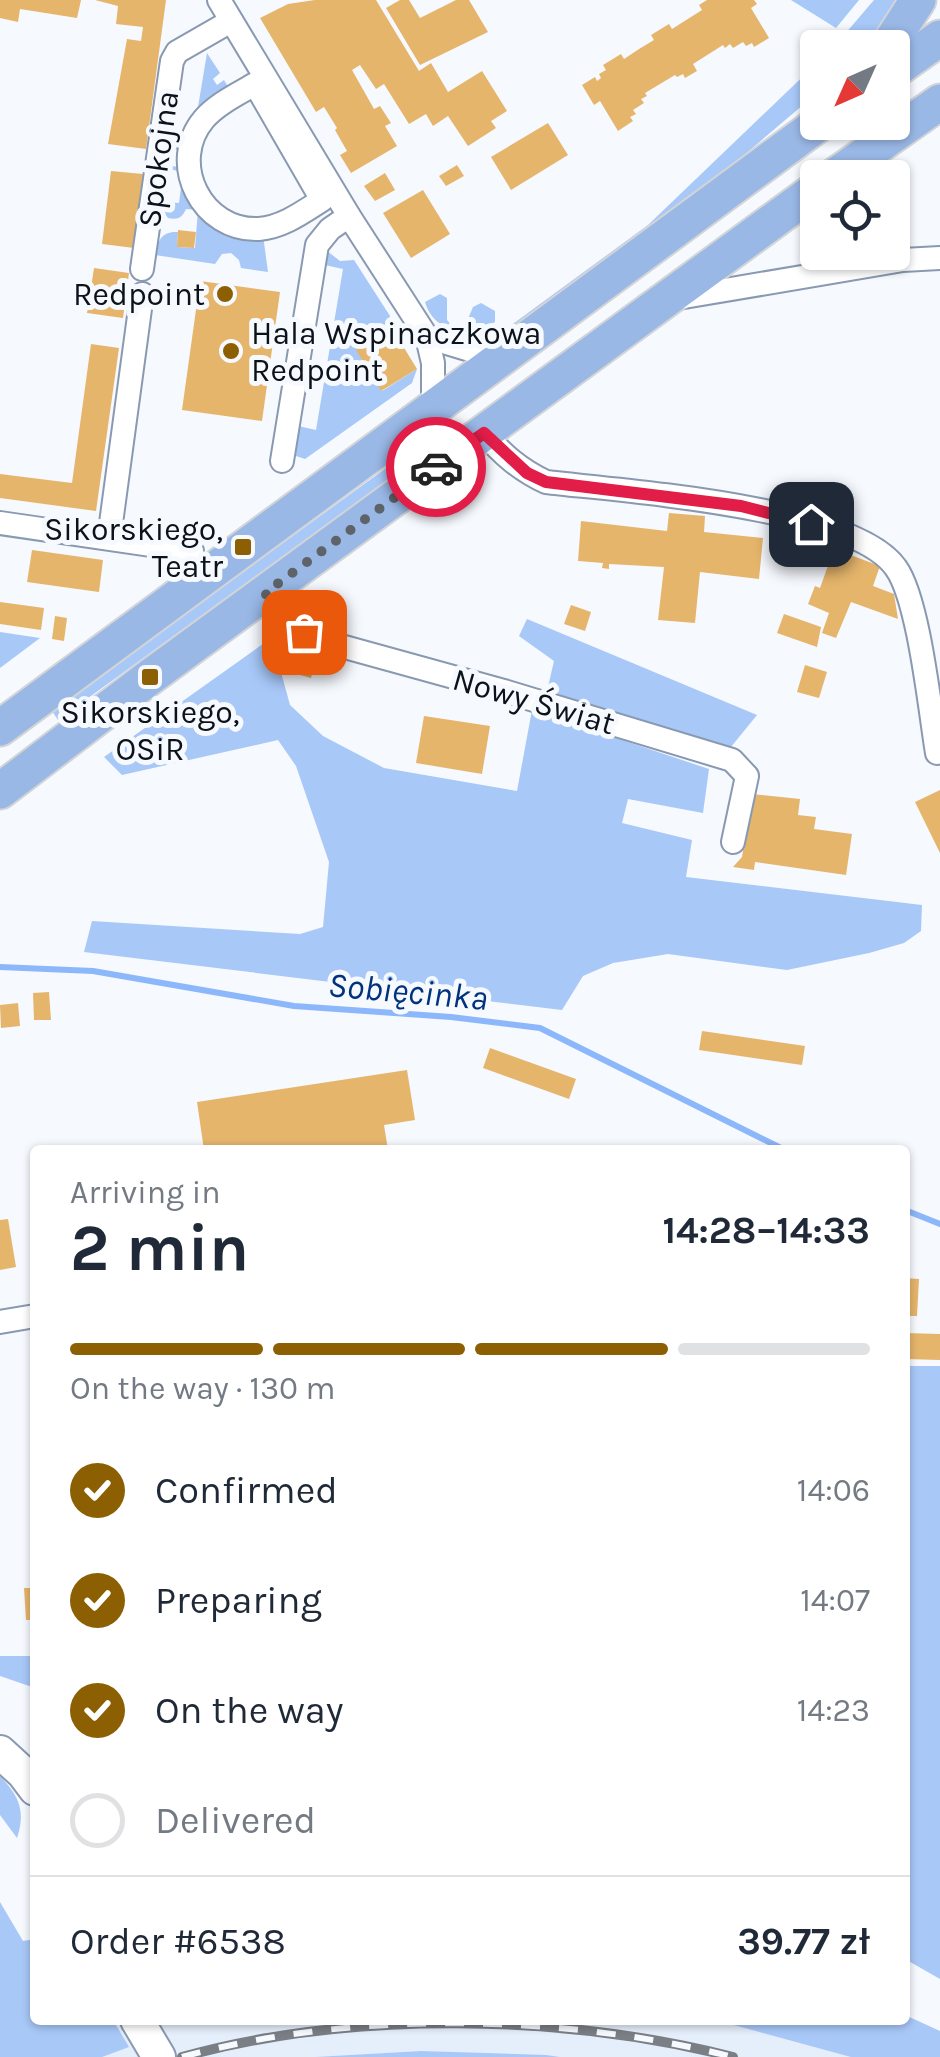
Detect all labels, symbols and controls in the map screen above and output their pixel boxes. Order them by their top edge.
north arrow [800,30,910,140]
map controls [800,30,910,270]
street label: Spokojna [131,88,186,230]
button: locate [800,160,910,270]
place label: Redpoint [73,276,205,313]
marker: Redpoint [214,283,236,305]
place label: Hala Wspinaczkowa Redpoint [251,315,541,389]
marker: Hala Wspinaczkowa Redpoint [220,340,242,362]
courier [386,417,486,517]
icon: car [409,440,464,495]
pin [769,482,854,567]
icon: home [784,497,839,552]
place label: Sikorskiego, Teatr [44,511,223,585]
marker: Sikorskiego, Teatr [232,536,254,558]
pin [262,590,347,675]
icon: bag [277,605,332,660]
street label: Nowy Świat [449,659,620,742]
marker: Sikorskiego, OSiR [139,666,161,688]
place label: Sikorskiego, OSiR [60,694,240,768]
water label: Sobięcinka [326,964,490,1019]
text: Arriving in [70,1174,221,1211]
text: 14:28–14:33 [662,1208,870,1253]
text: 2 min [70,1210,249,1286]
text: On the way · 130 m [70,1370,336,1407]
icon: check [70,1463,125,1518]
text: Confirmed [155,1468,338,1513]
text: 14:06 [797,1472,870,1509]
icon: check [70,1573,125,1628]
text: Preparing [155,1578,322,1623]
text: 14:07 [800,1582,870,1619]
icon: check [70,1683,125,1738]
text: On the way [155,1688,343,1733]
text: 14:23 [797,1692,870,1729]
text: Delivered [155,1798,316,1843]
text: Order #6538 [70,1919,286,1964]
text: 39.77 zł [737,1919,870,1964]

